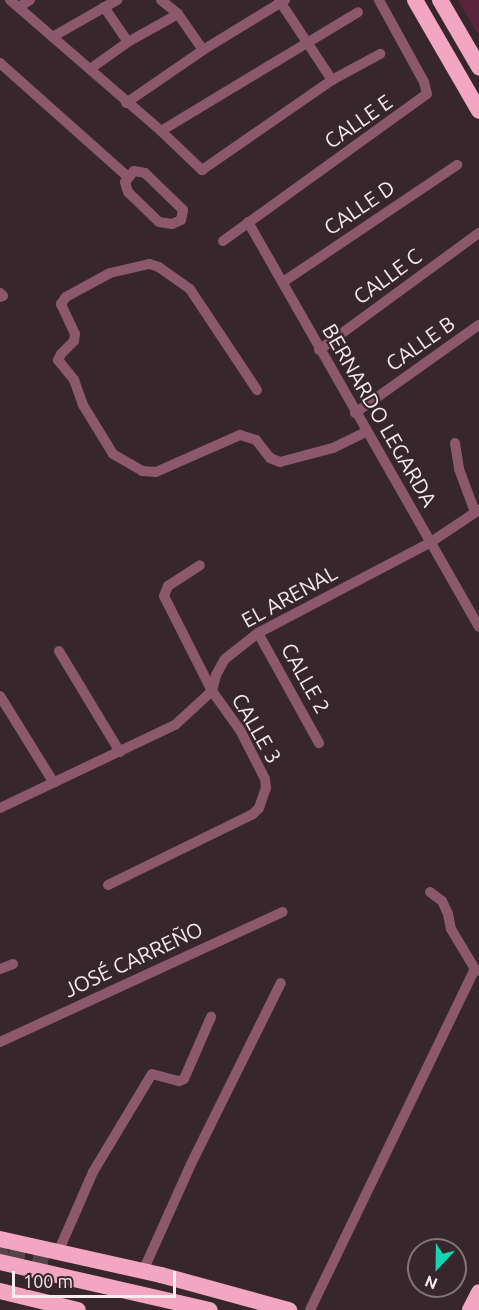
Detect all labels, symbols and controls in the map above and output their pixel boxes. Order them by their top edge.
street label: CALLE E [319,89,397,153]
street label: CALLE D [319,174,399,240]
street label: CALLE C [348,243,426,309]
street label: CALLE B [381,310,459,376]
street label: BERNARDO LEGARDA [317,319,443,511]
street label: EL ARENAL [237,559,341,633]
street label: CALLE 2 [276,638,336,718]
street label: CALLE 3 [227,688,287,768]
street label: JOSÉ CARREÑO [59,916,207,1002]
north arrow [407,1238,467,1298]
scale bar [15,1259,178,1297]
text: 100 m [23,1271,73,1291]
text: N [422,1272,440,1293]

